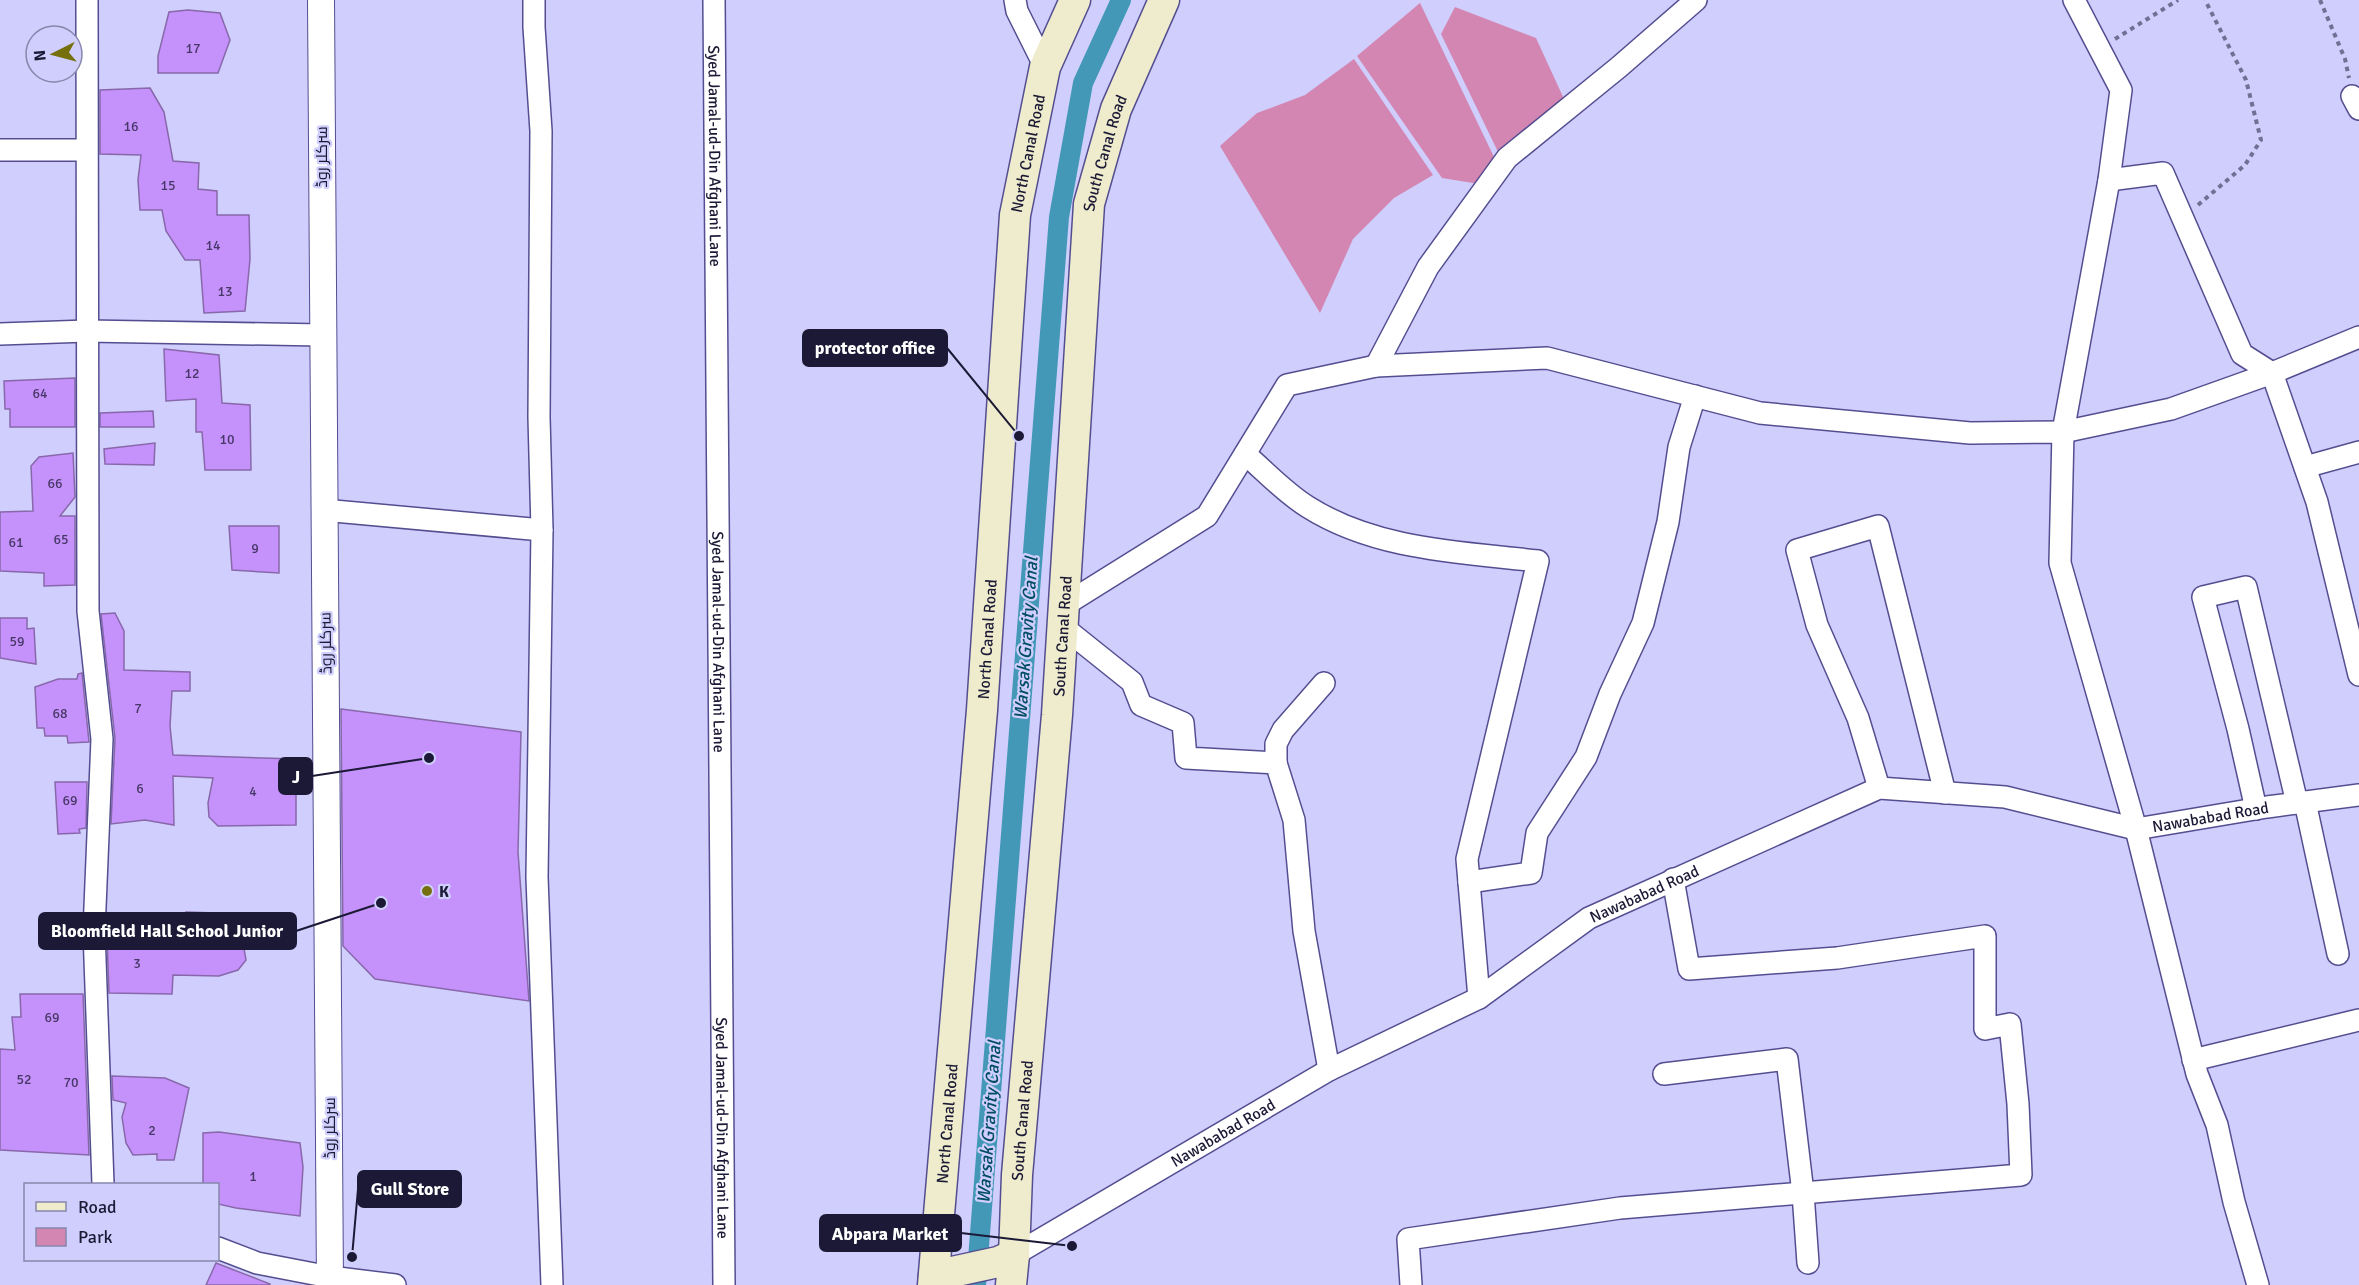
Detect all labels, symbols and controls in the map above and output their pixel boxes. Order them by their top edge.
north arrow [24,24,84,84]
house number: 17 [185,40,201,57]
street label: Syed Jamal-ud-Din Afghani Lane [703,45,725,267]
text: N [30,49,51,62]
street label: South Canal Road [1080,92,1132,212]
street label: North Canal Road [1007,93,1050,215]
house number: 16 [123,118,139,135]
street label: سرکلر روڈ [312,126,332,188]
house number: 15 [160,177,176,194]
house number: 14 [205,237,221,254]
house number: 13 [217,283,233,300]
callout: protector office [803,330,947,366]
text: protector office [815,337,935,359]
house number: 12 [184,365,200,382]
house number: 64 [32,385,48,402]
house number: 10 [219,431,235,448]
house number: 66 [47,475,63,492]
house number: 65 [53,531,69,548]
street label: Syed Jamal-ud-Din Afghani Lane [707,531,729,753]
house number: 61 [8,534,24,551]
house number: 9 [251,540,259,557]
water label: Warsak Gravity Canal [1009,554,1043,720]
street label: South Canal Road [1049,575,1077,697]
street label: North Canal Road [974,579,1002,700]
street label: سرکلر روڈ [315,612,337,674]
house number: 59 [9,633,25,650]
house number: 7 [134,700,142,717]
house number: 68 [52,705,68,722]
callout: J [279,758,312,794]
text: J [292,766,300,788]
house number: 6 [136,780,144,797]
house number: 4 [249,783,257,800]
house number: 69 [62,792,78,809]
street label: Nawababad Road [2151,798,2270,837]
street label: Nawababad Road [1587,861,1702,927]
place label: K [439,882,449,902]
marker: K [420,884,434,898]
callout: Bloomfield Hall School Junior [39,913,296,949]
text: Bloomfield Hall School Junior [51,920,284,942]
house number: 3 [133,955,141,972]
house number: 69 [44,1009,60,1026]
street label: Syed Jamal-ud-Din Afghani Lane [711,1017,733,1239]
water label: Warsak Gravity Canal [972,1038,1006,1204]
street label: South Canal Road [1008,1059,1038,1181]
street label: North Canal Road [933,1063,963,1184]
house number: 52 [16,1071,32,1088]
house number: 70 [63,1074,79,1091]
street label: Nawababad Road [1167,1095,1279,1172]
street label: سرکلر روڈ [320,1097,340,1159]
house number: 2 [148,1122,156,1139]
house number: 1 [249,1168,257,1185]
callout: Gull Store [358,1171,461,1207]
text: Gull Store [371,1178,449,1200]
legend [24,1183,219,1261]
text: Road [78,1196,117,1218]
callout: Abpara Market [820,1215,961,1251]
text: Abpara Market [832,1223,948,1245]
text: Park [78,1226,113,1248]

